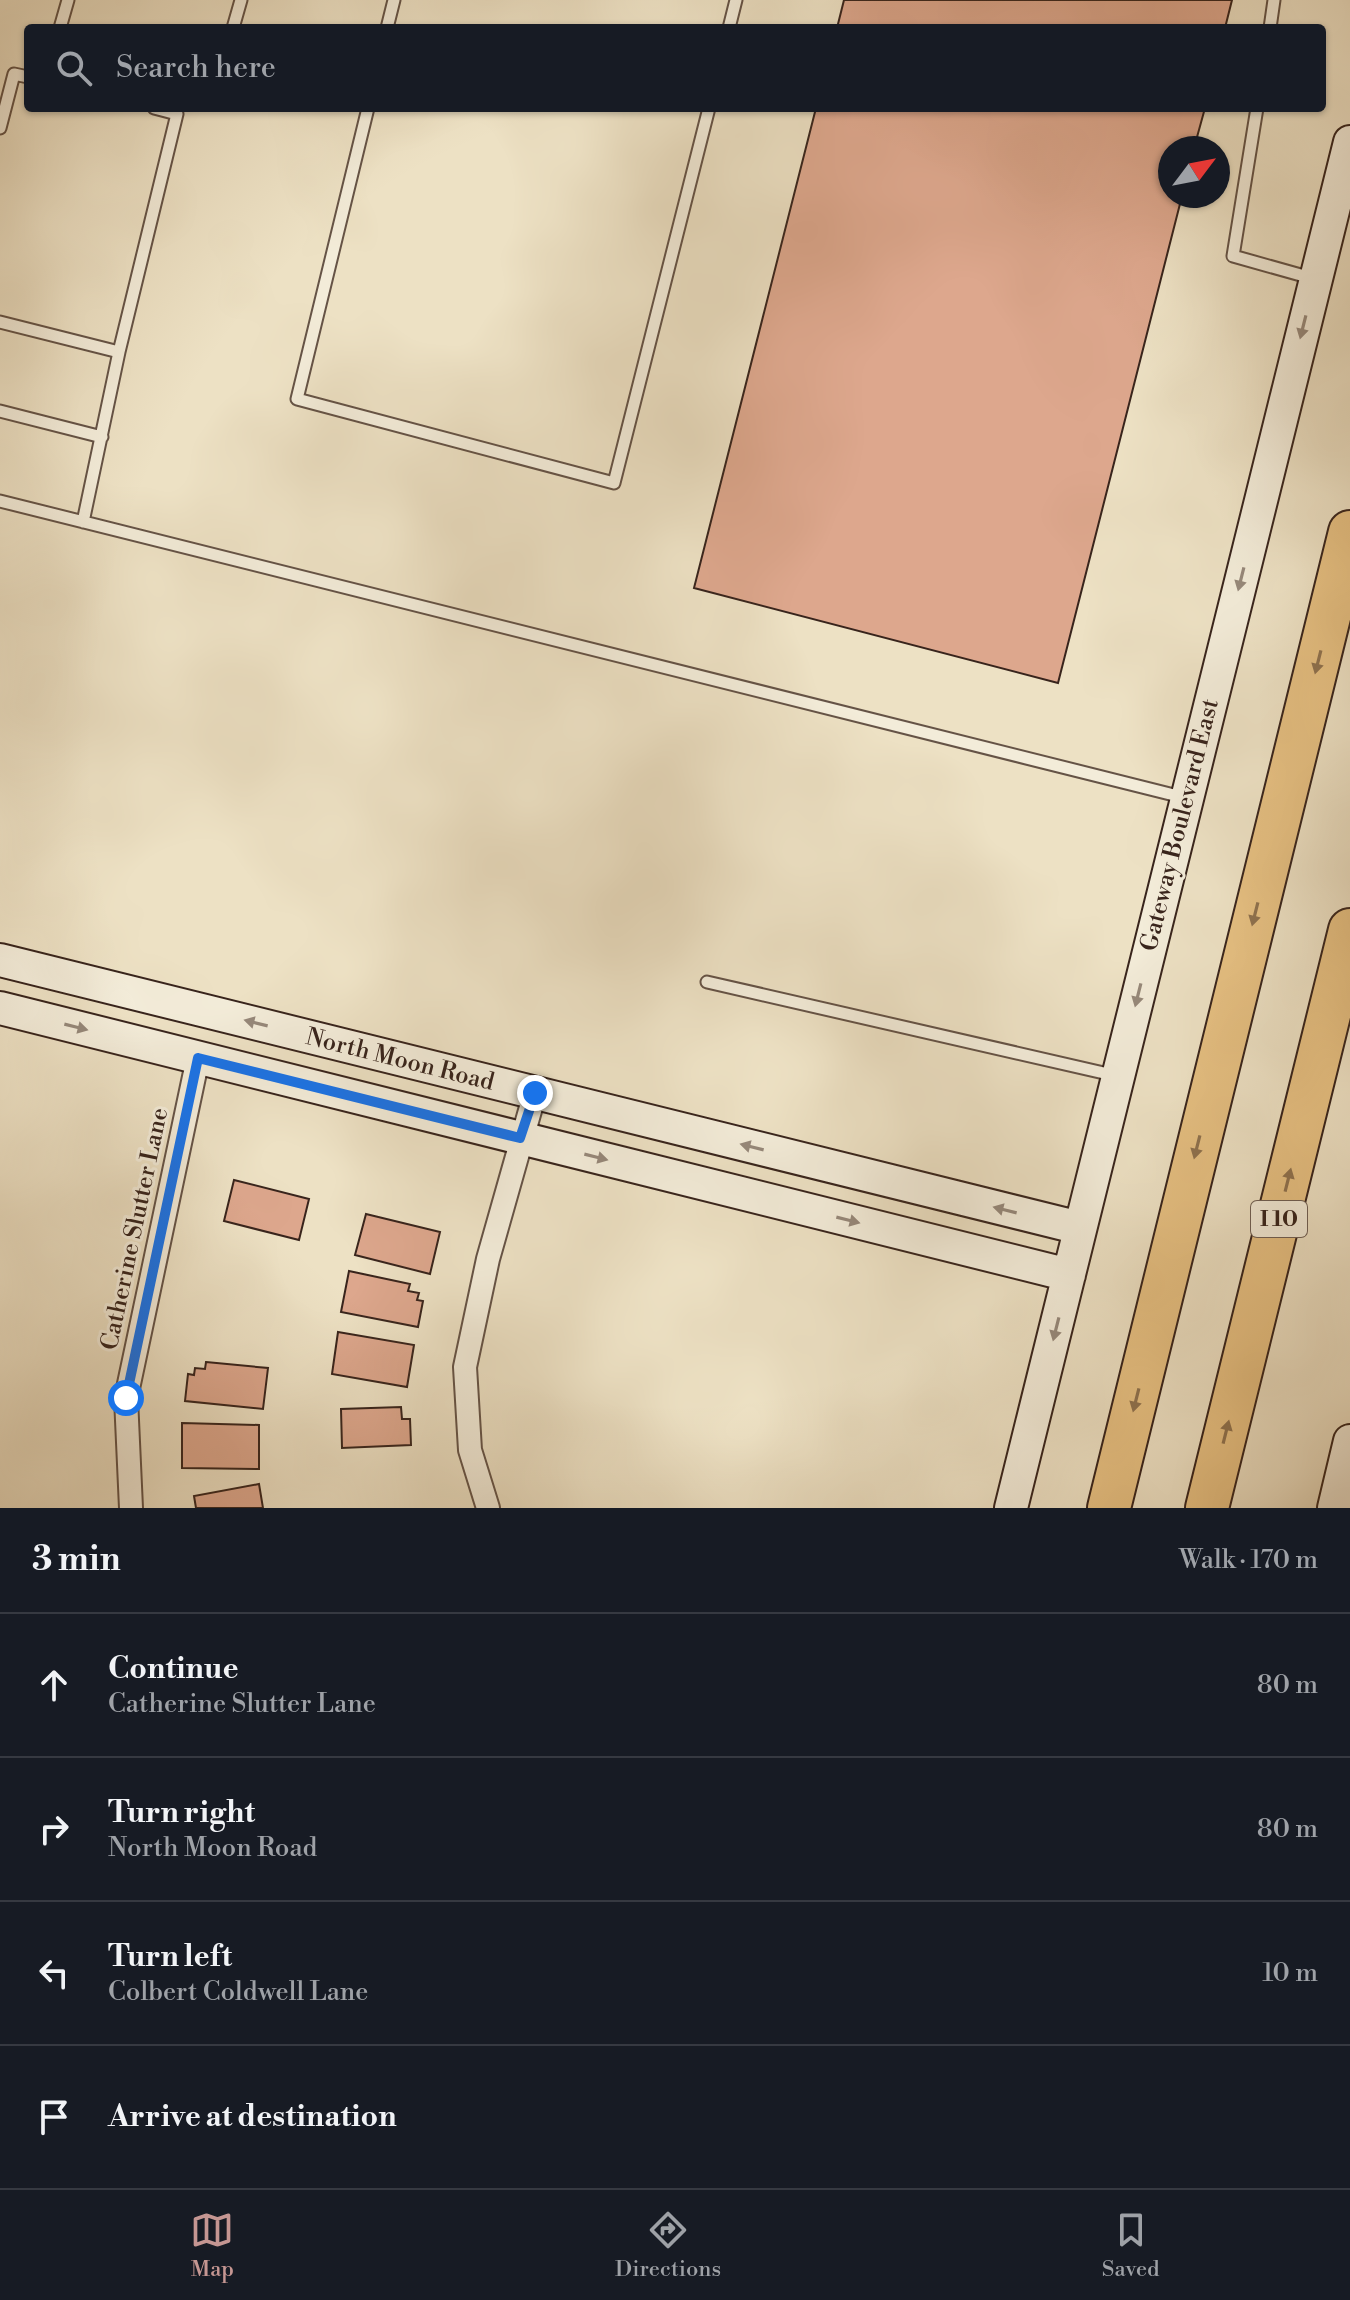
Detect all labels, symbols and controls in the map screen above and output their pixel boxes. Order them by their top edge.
search box [24,24,1326,112]
icon: search [52,46,96,90]
text: Search here [116,49,276,87]
north arrow [1158,136,1230,208]
one-way arrow [1297,314,1309,339]
one-way arrow [1234,567,1247,592]
one-way arrow [1311,650,1323,675]
street label: Gateway Boulevard East [1134,695,1226,954]
one-way arrow [1248,902,1260,927]
one-way arrow [1132,982,1144,1007]
one-way arrow [243,1017,268,1029]
one-way arrow [63,1022,88,1034]
street label: North Moon Road [303,1022,498,1098]
route end [517,1075,553,1111]
street label: Catherine Slutter Lane [95,1105,175,1353]
one-way arrow [1190,1135,1203,1160]
one-way arrow [740,1140,765,1153]
one-way arrow [583,1152,608,1164]
one-way arrow [1283,1167,1295,1192]
road number: I 10 [1251,1201,1307,1237]
one-way arrow [992,1203,1017,1215]
one-way arrow [836,1215,861,1227]
one-way arrow [1049,1316,1061,1341]
route start [108,1380,144,1416]
one-way arrow [1129,1388,1142,1413]
one-way arrow [1220,1420,1232,1445]
text: 3 min [32,1539,121,1581]
text: Walk · 170 m [1179,1544,1318,1576]
text: Continue [108,1650,239,1688]
icon: ahead [32,1663,76,1707]
text: 80 m [1257,1669,1318,1701]
text: Catherine Slutter Lane [108,1688,376,1720]
text: Turn right [108,1794,255,1832]
icon: right [32,1807,76,1851]
text: 80 m [1257,1813,1318,1845]
text: North Moon Road [108,1832,317,1864]
text: Turn left [108,1938,232,1976]
icon: left [32,1951,76,1995]
text: 10 m [1262,1957,1318,1989]
text: Colbert Coldwell Lane [108,1976,369,2008]
icon: arrive [32,2095,76,2139]
text: Arrive at destination [108,2098,397,2136]
tab: Map [190,2208,234,2283]
tab: Directions [615,2208,721,2283]
tab: Saved [1102,2208,1160,2283]

